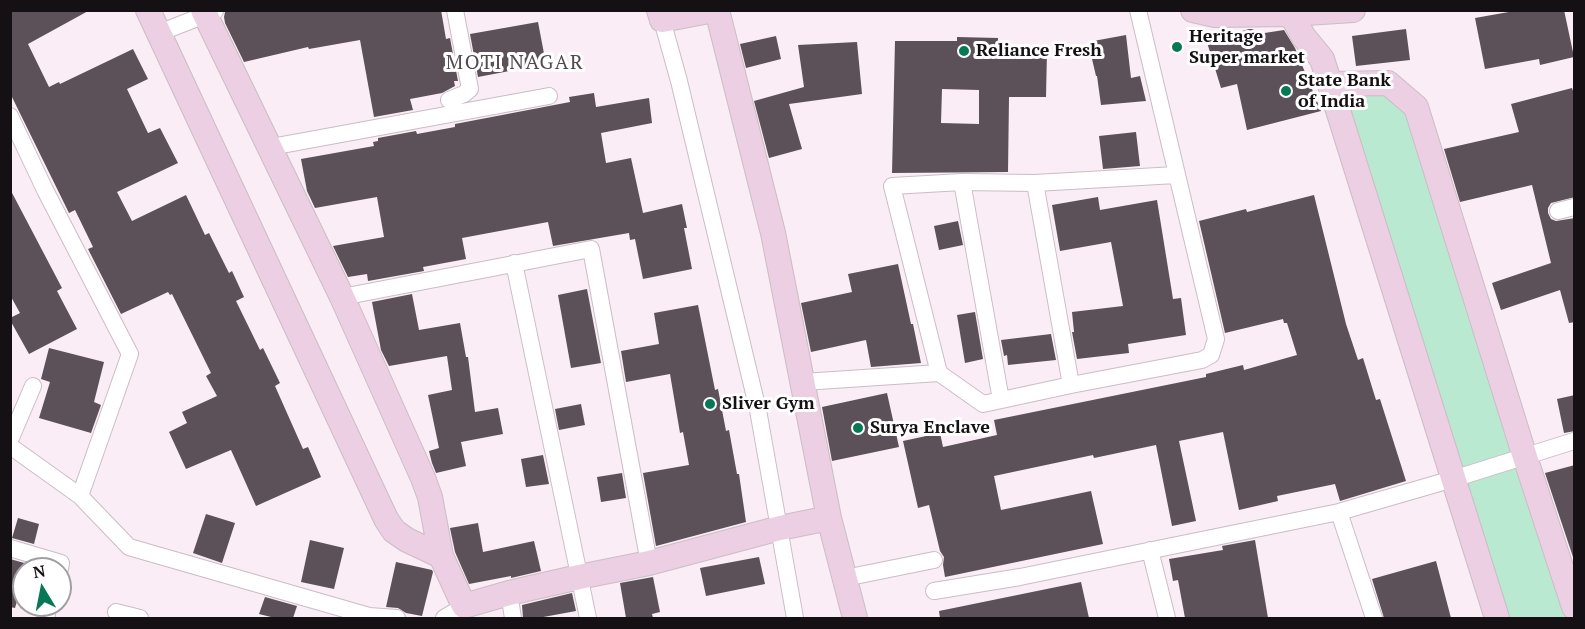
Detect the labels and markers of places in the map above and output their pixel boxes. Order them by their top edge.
place label: Heritage Super market [1189,26,1305,68]
place label: Reliance Fresh [976,40,1102,62]
marker: Heritage Super market [1170,40,1184,54]
marker: Reliance Fresh [957,44,971,58]
place label: State Bank of India [1298,70,1391,112]
marker: State Bank of India [1279,84,1293,98]
place label: Sliver Gym [722,393,815,415]
marker: Sliver Gym [703,397,717,411]
place label: Surya Enclave [870,417,990,439]
marker: Surya Enclave [851,421,865,435]

